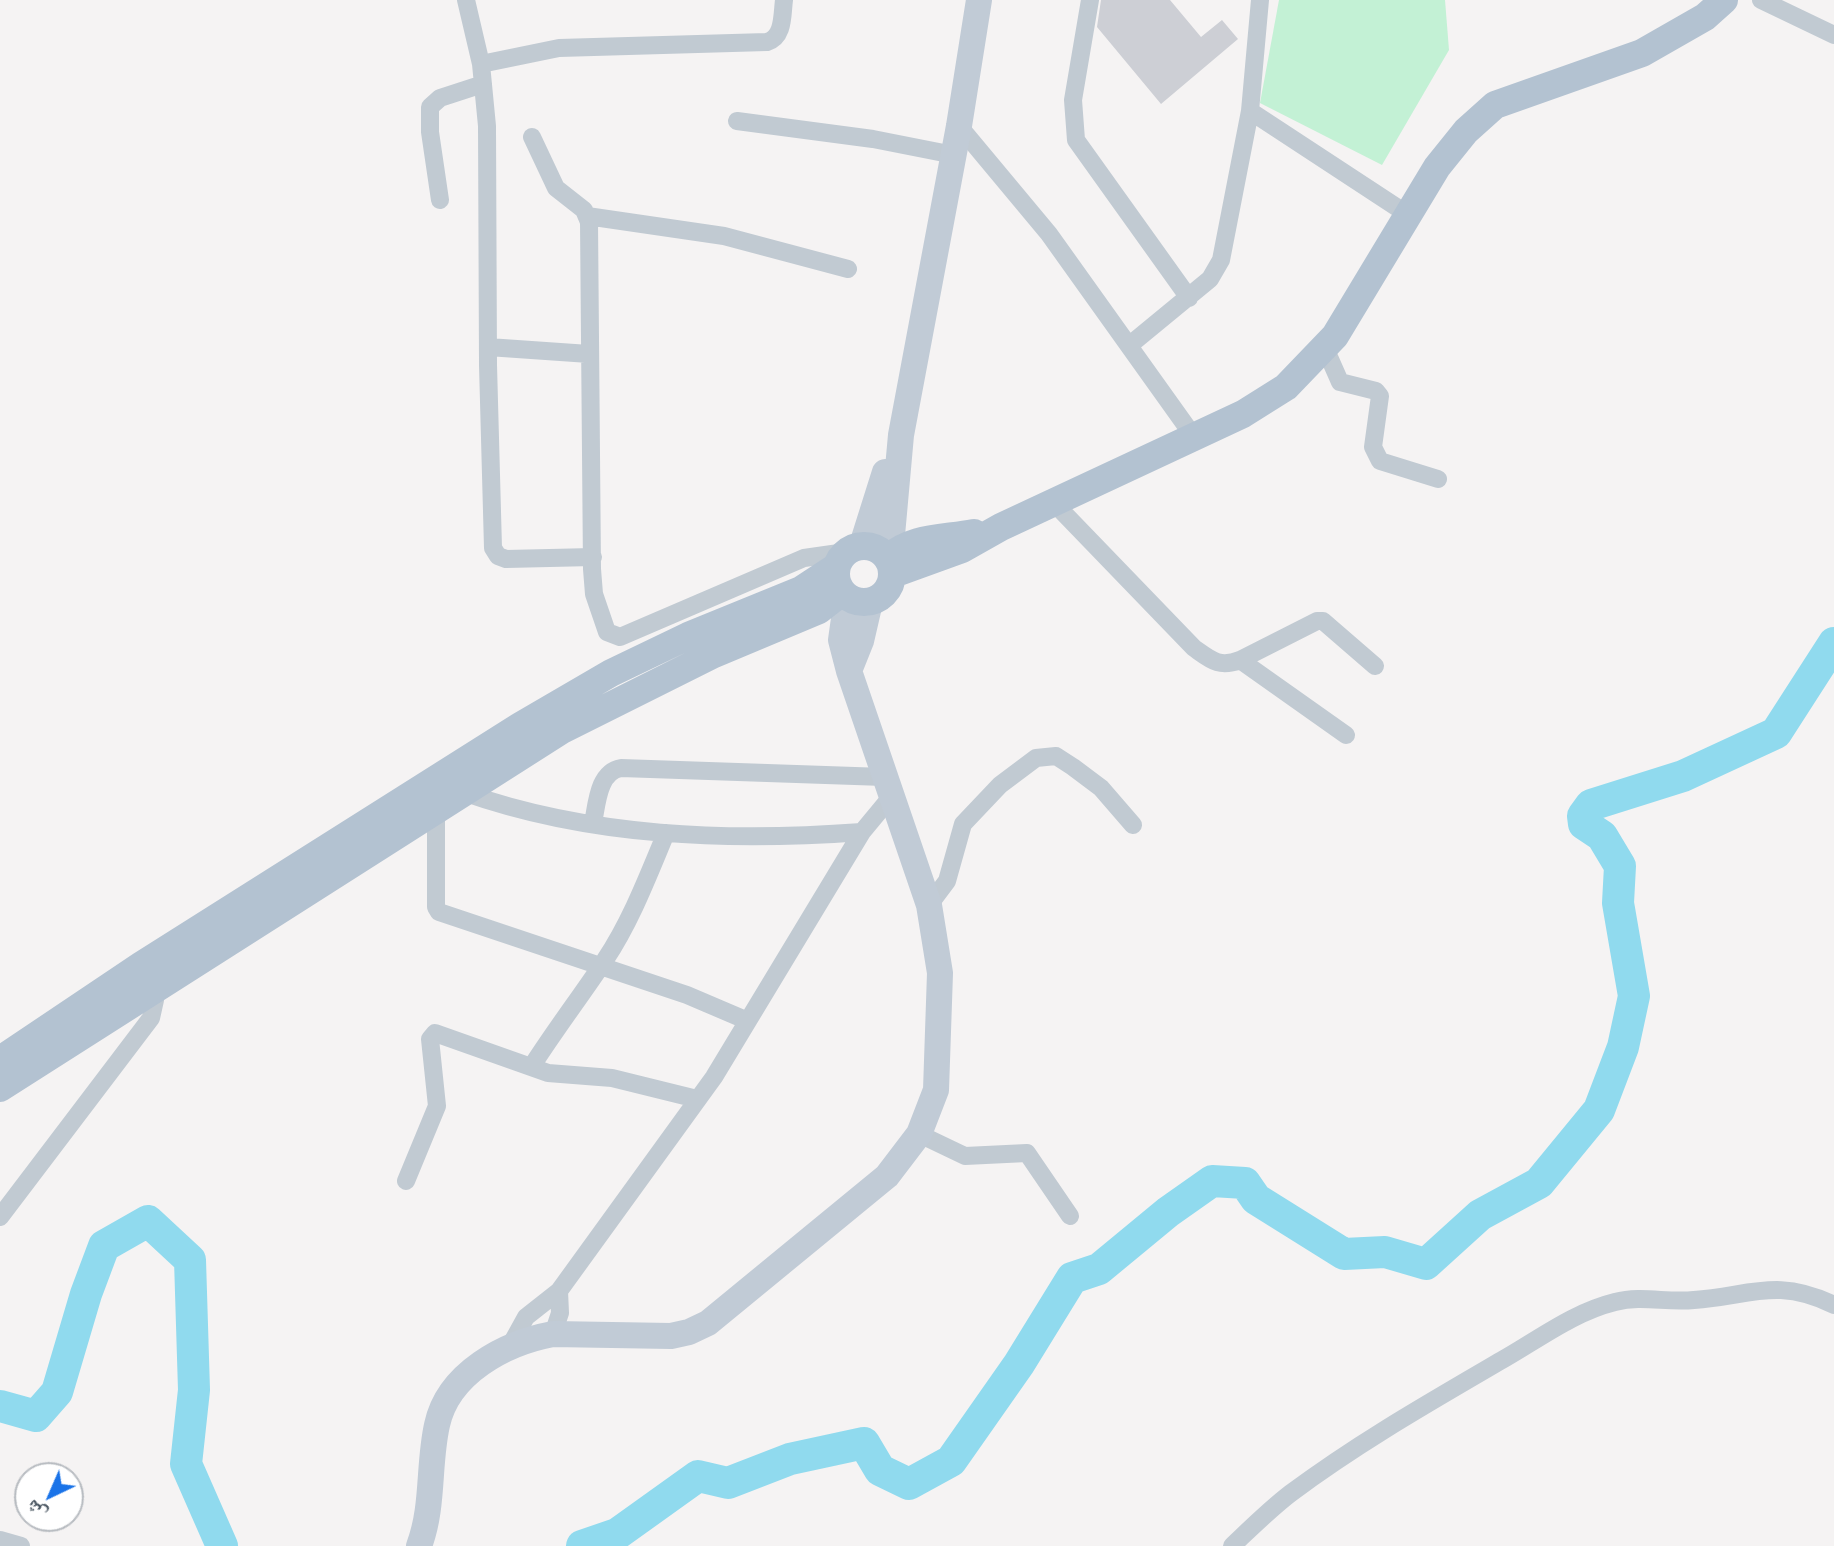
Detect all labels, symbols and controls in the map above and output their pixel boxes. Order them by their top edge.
north arrow [14,1462,84,1532]
text: ش [20,1495,51,1526]

